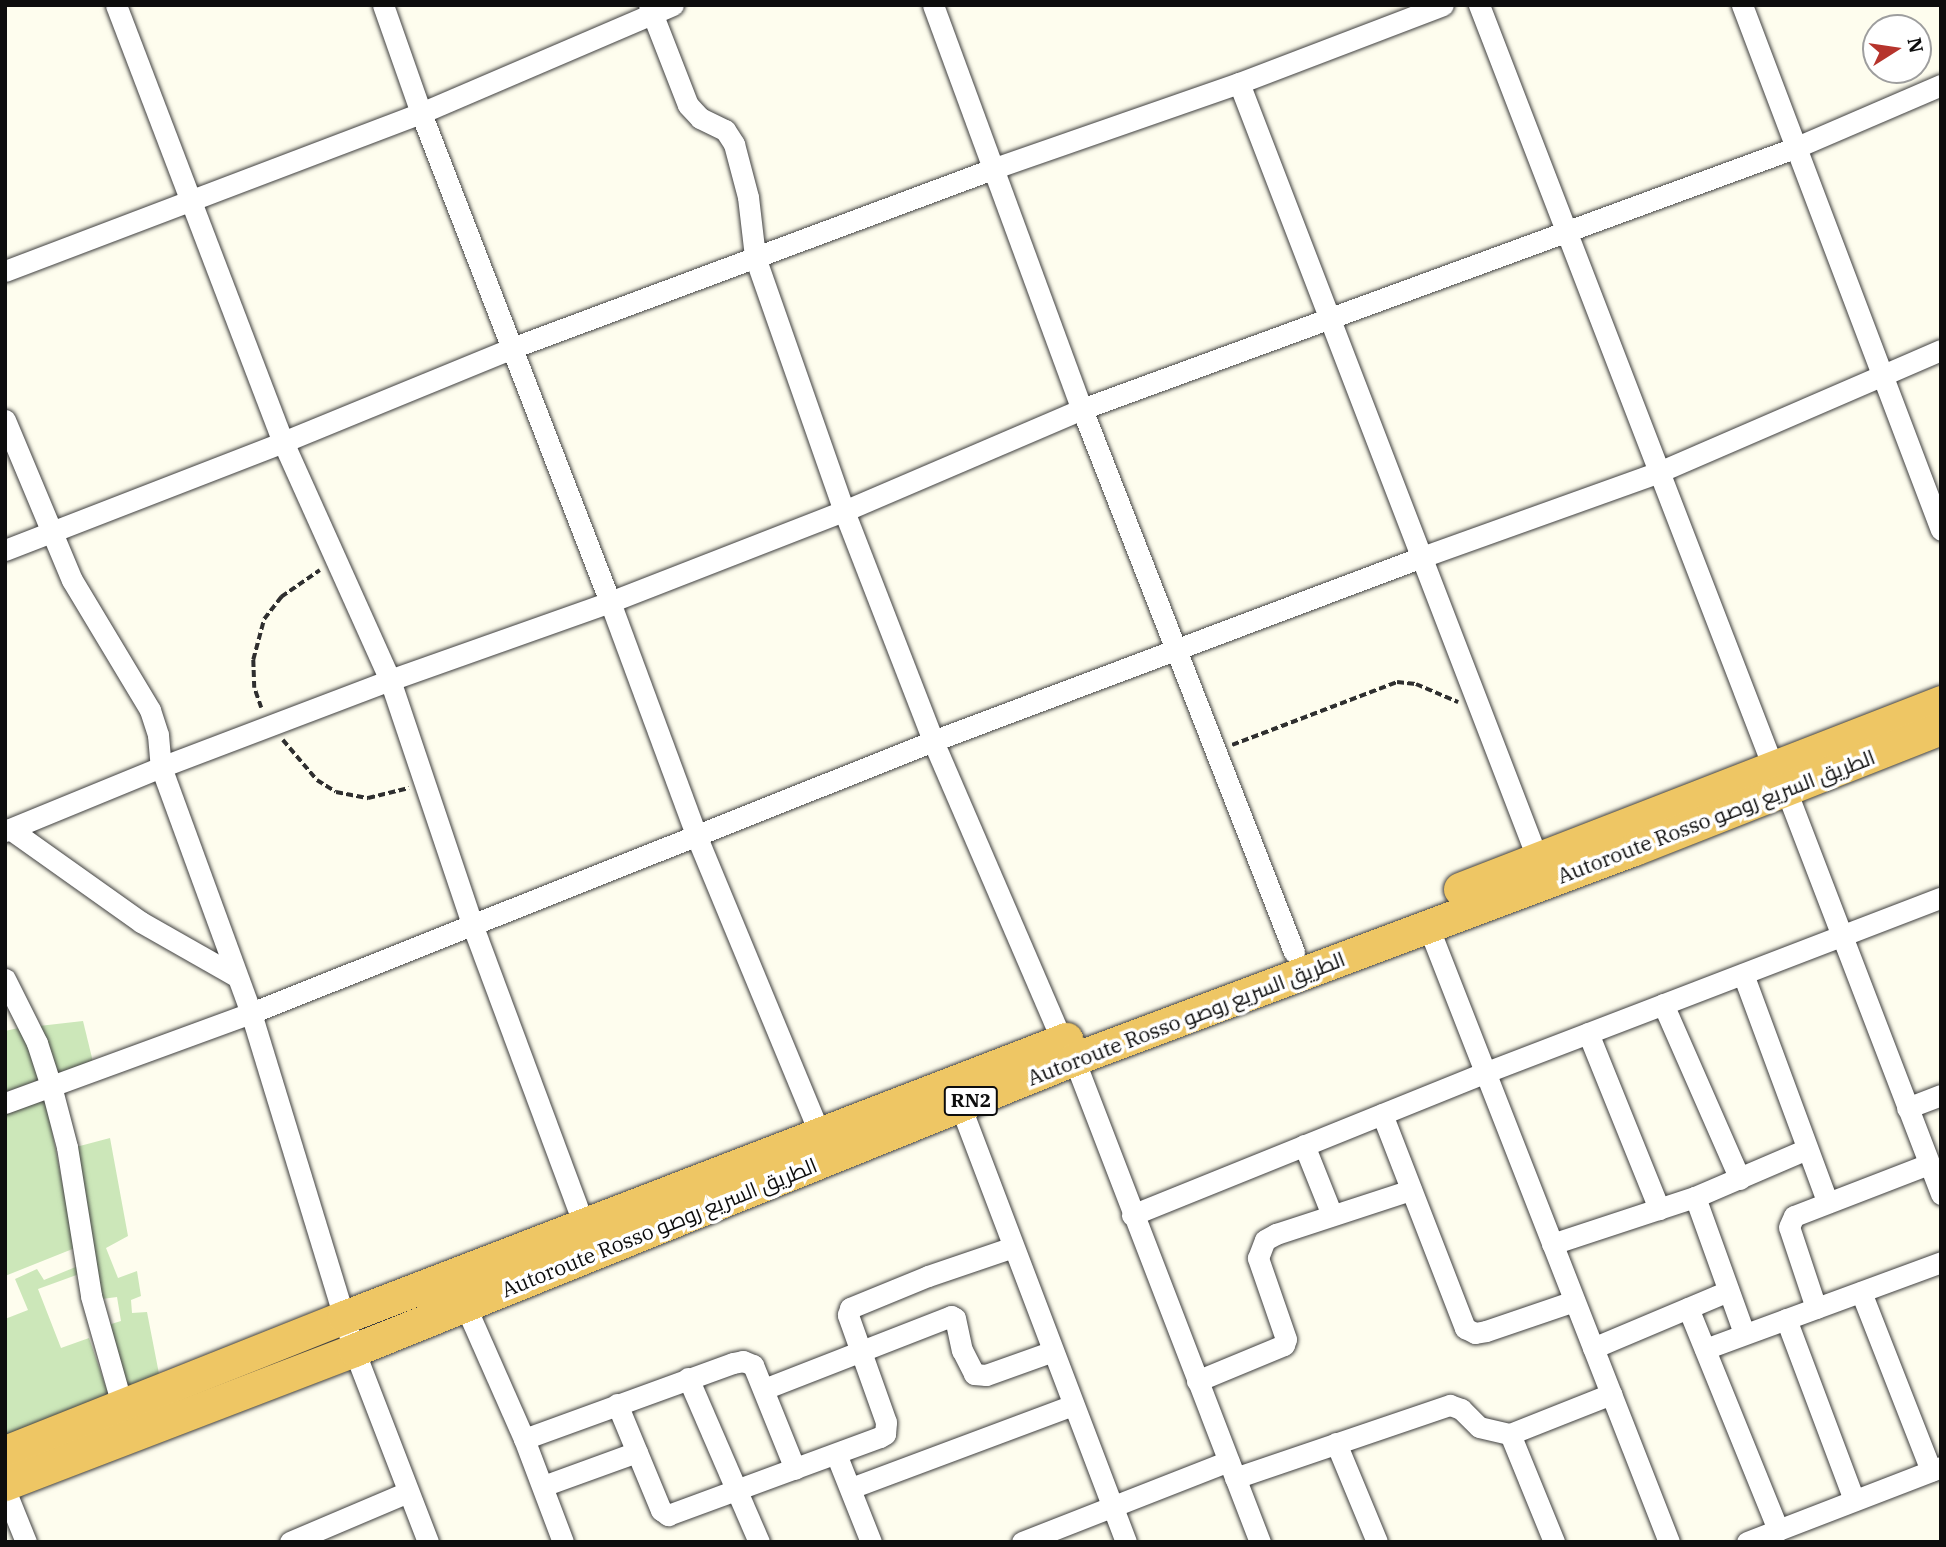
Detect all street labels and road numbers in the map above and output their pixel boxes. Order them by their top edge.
street label: Autoroute Rosso الطريق السريع روصو [1554,744,1878,888]
street label: Autoroute Rosso الطريق السريع روصو [1024,946,1348,1090]
road number: RN2 [943,1086,999,1116]
street label: Autoroute Rosso الطريق السريع روصو [497,1152,821,1302]

